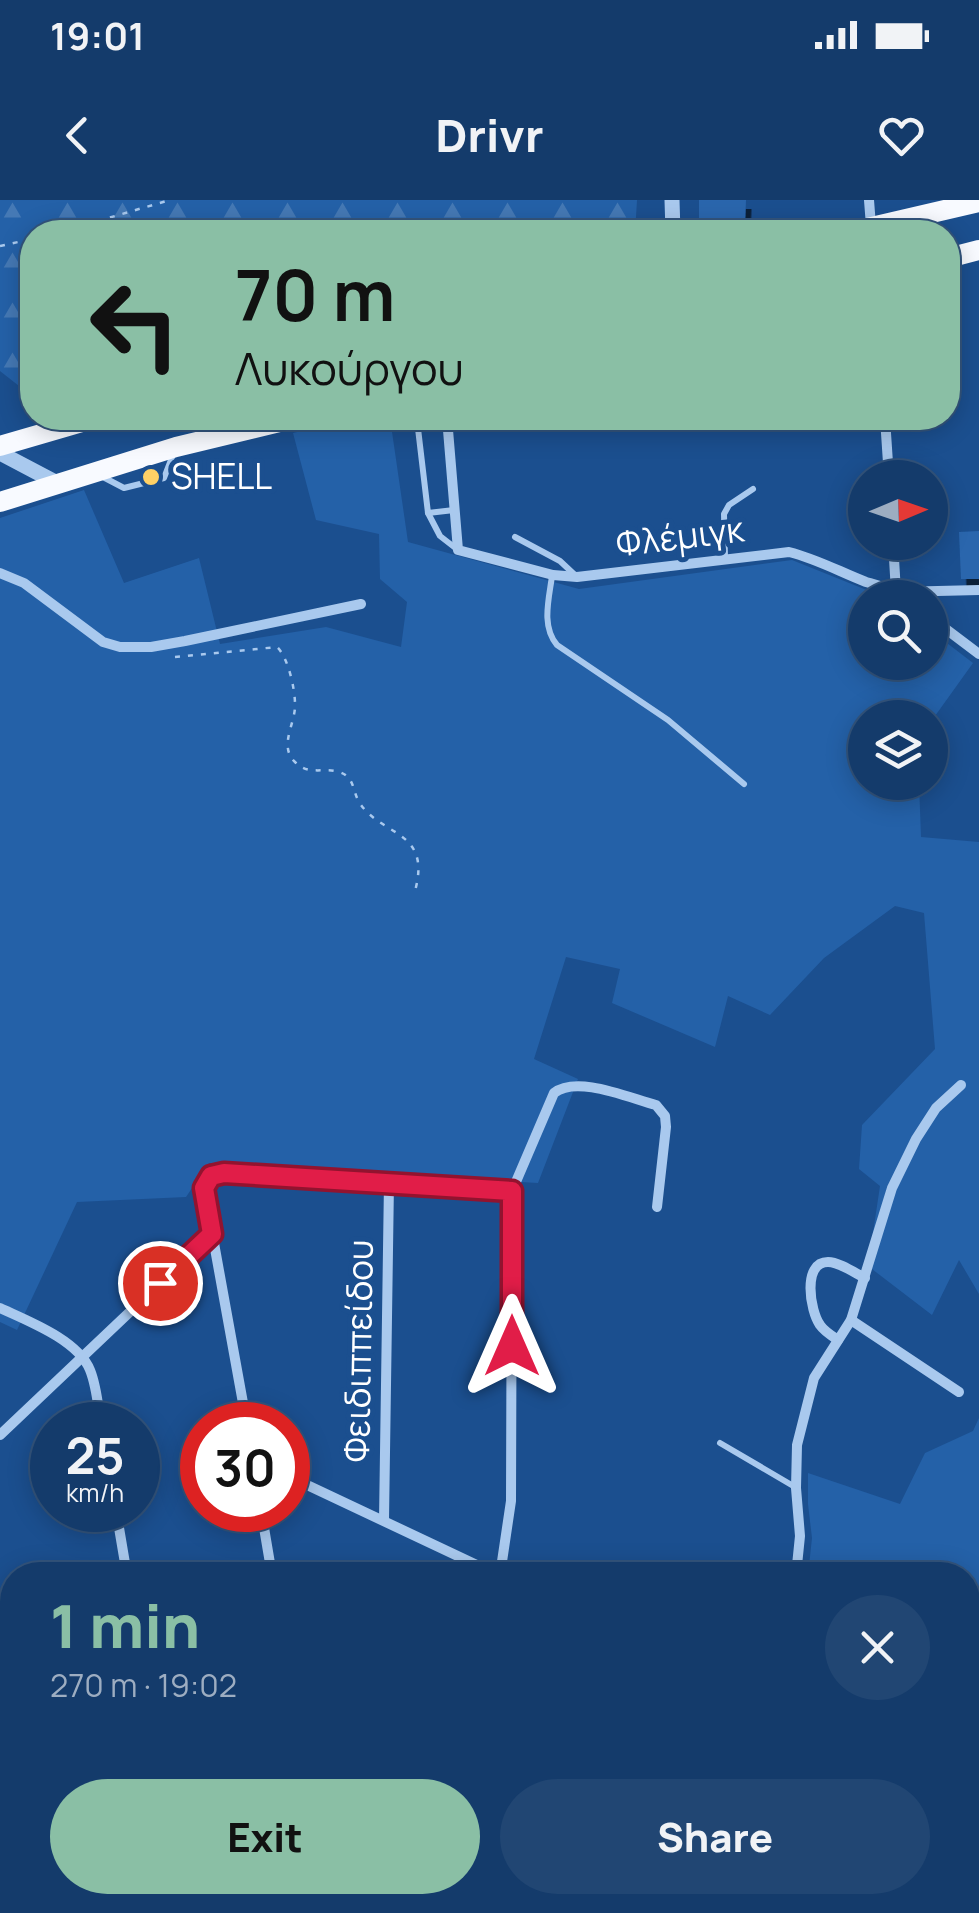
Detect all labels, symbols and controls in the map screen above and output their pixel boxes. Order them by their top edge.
text: 19:01 [50,9,145,61]
text: Drivr [436,104,543,166]
icon: back [50,108,105,163]
icon: heart [874,108,929,163]
text: 70 m [235,246,395,342]
icon: left [70,260,200,390]
text: Λυκούργου [235,337,464,399]
place label: SHELL [171,452,272,500]
north arrow [848,460,948,560]
map controls [848,460,948,800]
marker: SHELL [140,466,162,488]
street label: Φλέμιγκ [613,504,748,568]
button: search [848,580,948,680]
button: layers [848,700,948,800]
street label: Φειδιππείδου [332,1239,384,1463]
pin [118,1241,203,1326]
icon: arrive [133,1256,188,1311]
position arrow [460,1294,564,1398]
speed limit sign: 30 [180,1402,310,1532]
text: 25 [65,1421,125,1489]
text: km/h [66,1475,124,1510]
text: 1 min [50,1584,200,1666]
button: close [825,1595,930,1700]
text: 270 m · 19:02 [50,1663,237,1707]
button: Exit [50,1779,480,1894]
button: Share [500,1779,930,1894]

